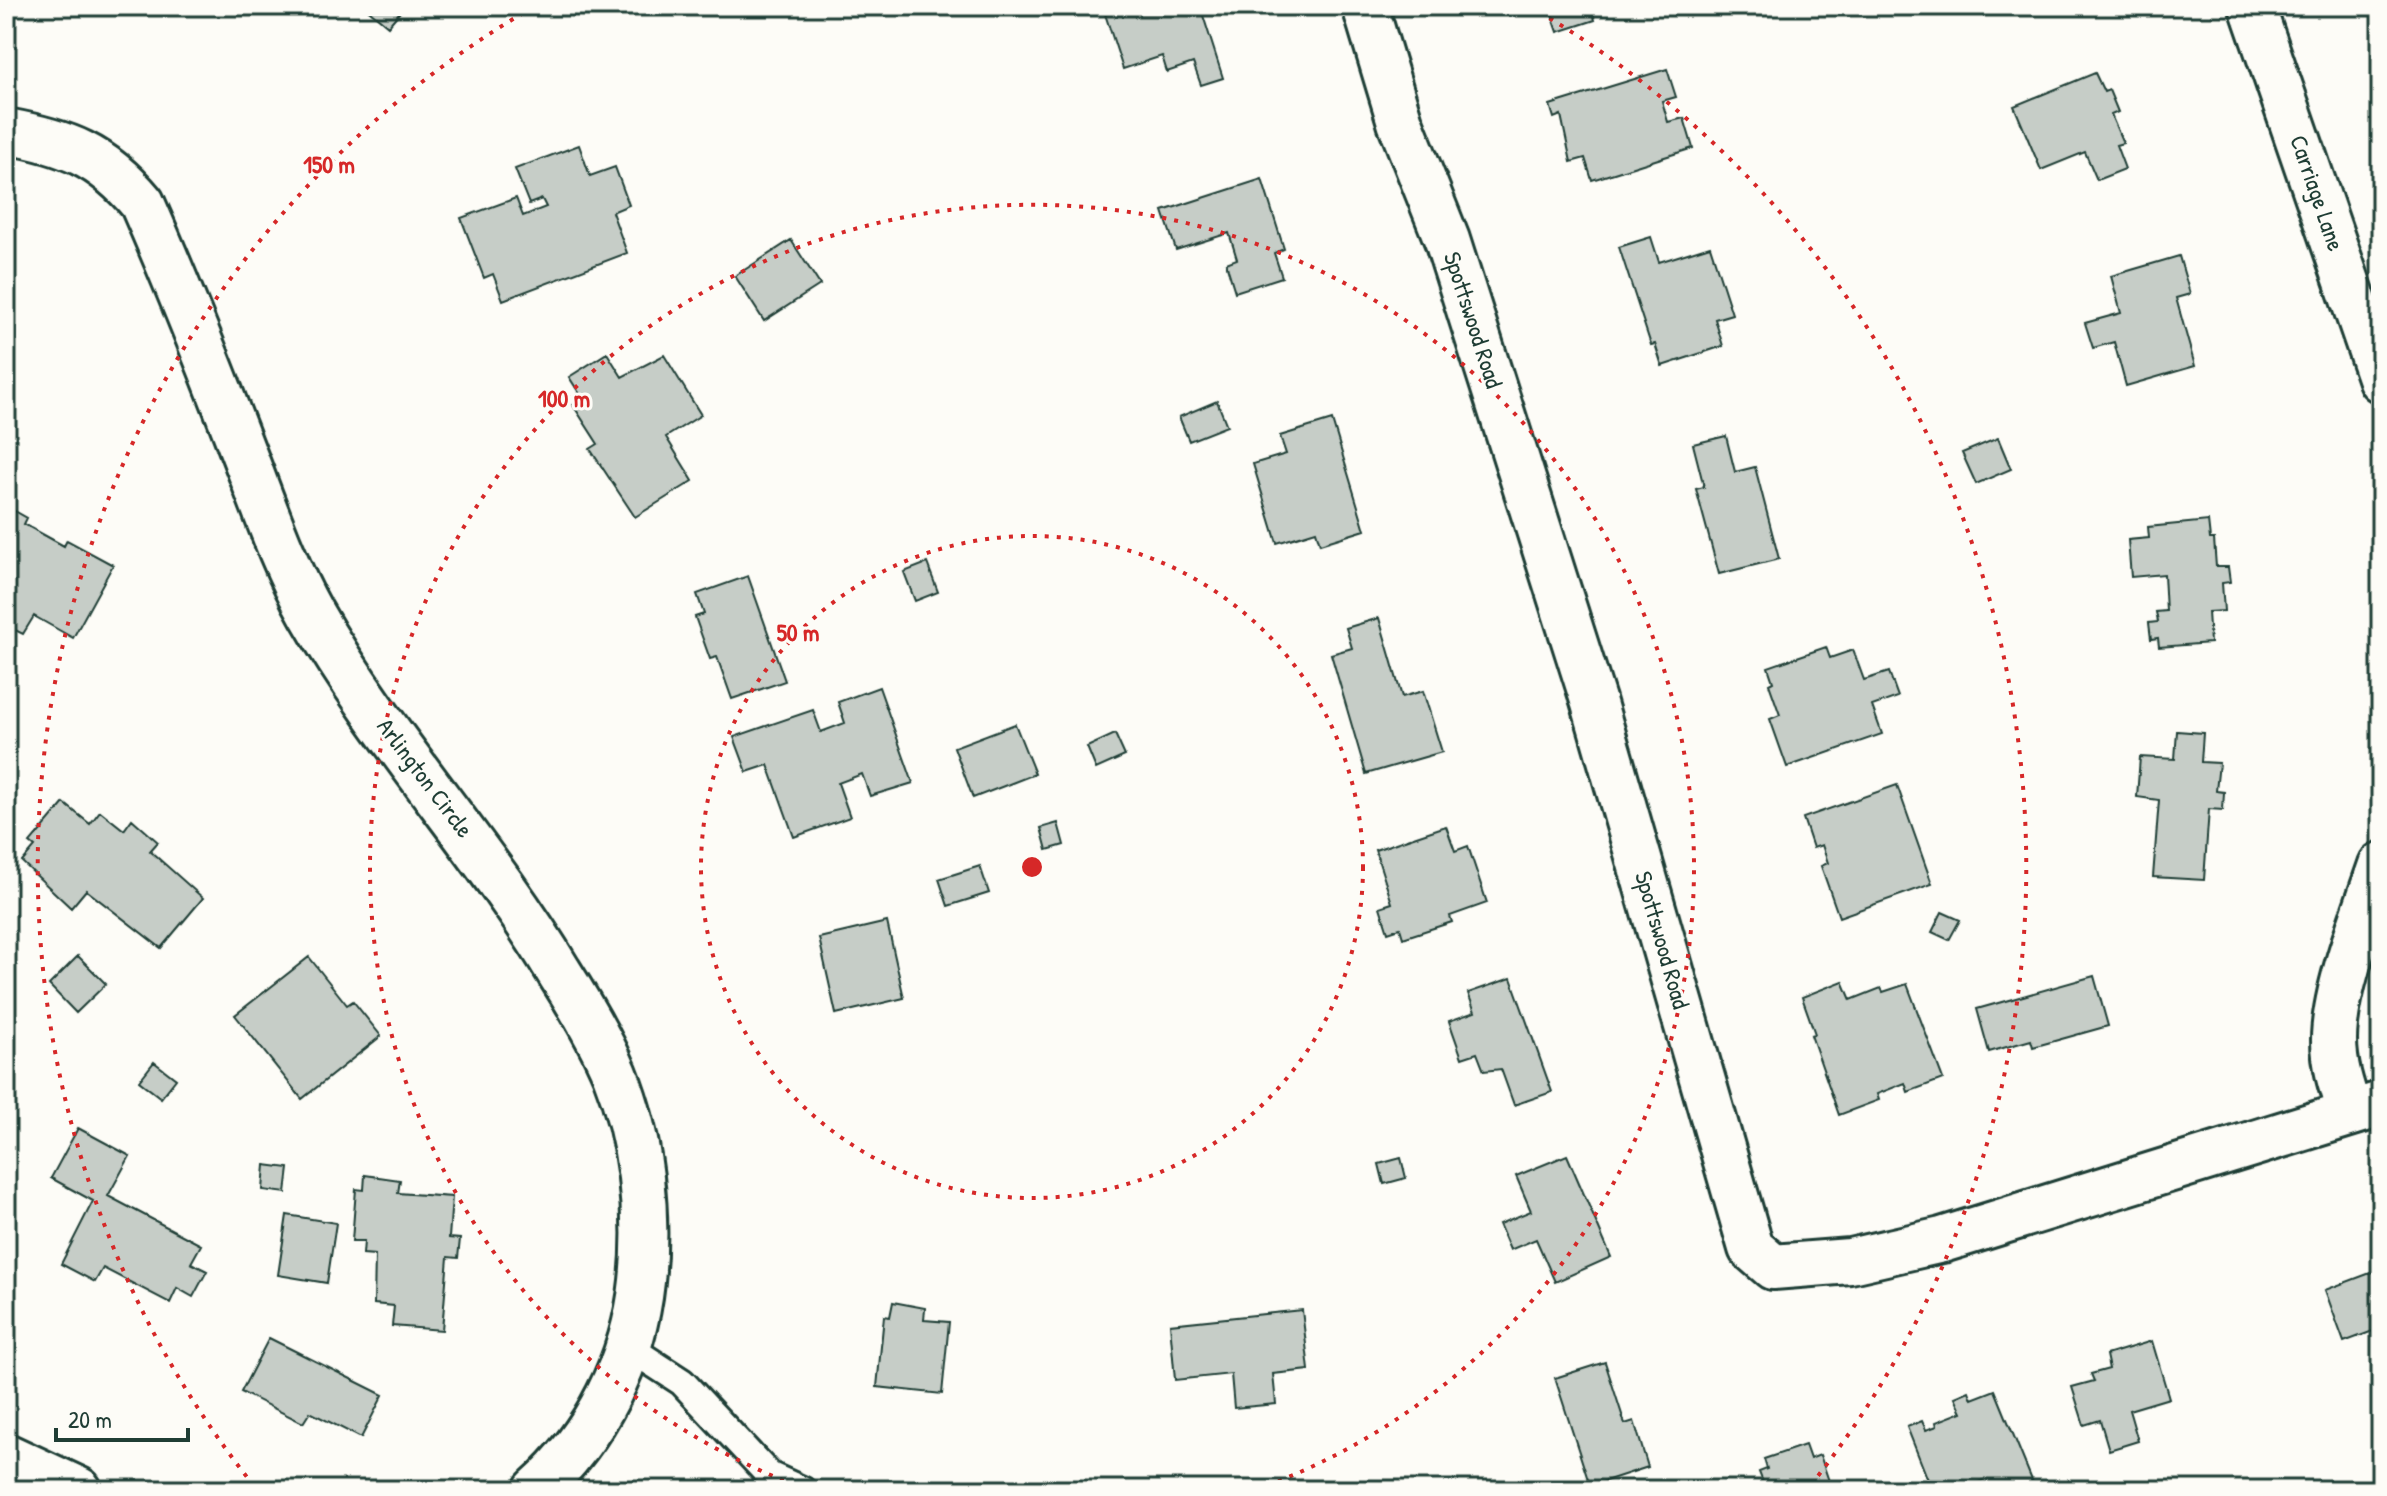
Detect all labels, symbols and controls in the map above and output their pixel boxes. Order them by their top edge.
street label: Carriage Lane [2283,131,2353,255]
text: 150 m [303,148,355,180]
street label: Spottswood Road [1437,248,1511,392]
text: 100 m [538,382,590,414]
text: 50 m [777,616,819,648]
street label: Arlington Circle [370,711,481,844]
centre of rings [1018,853,1046,881]
street label: Spottswood Road [1628,867,1698,1012]
scale bar [56,1392,188,1442]
text: 20 m [68,1403,112,1435]

